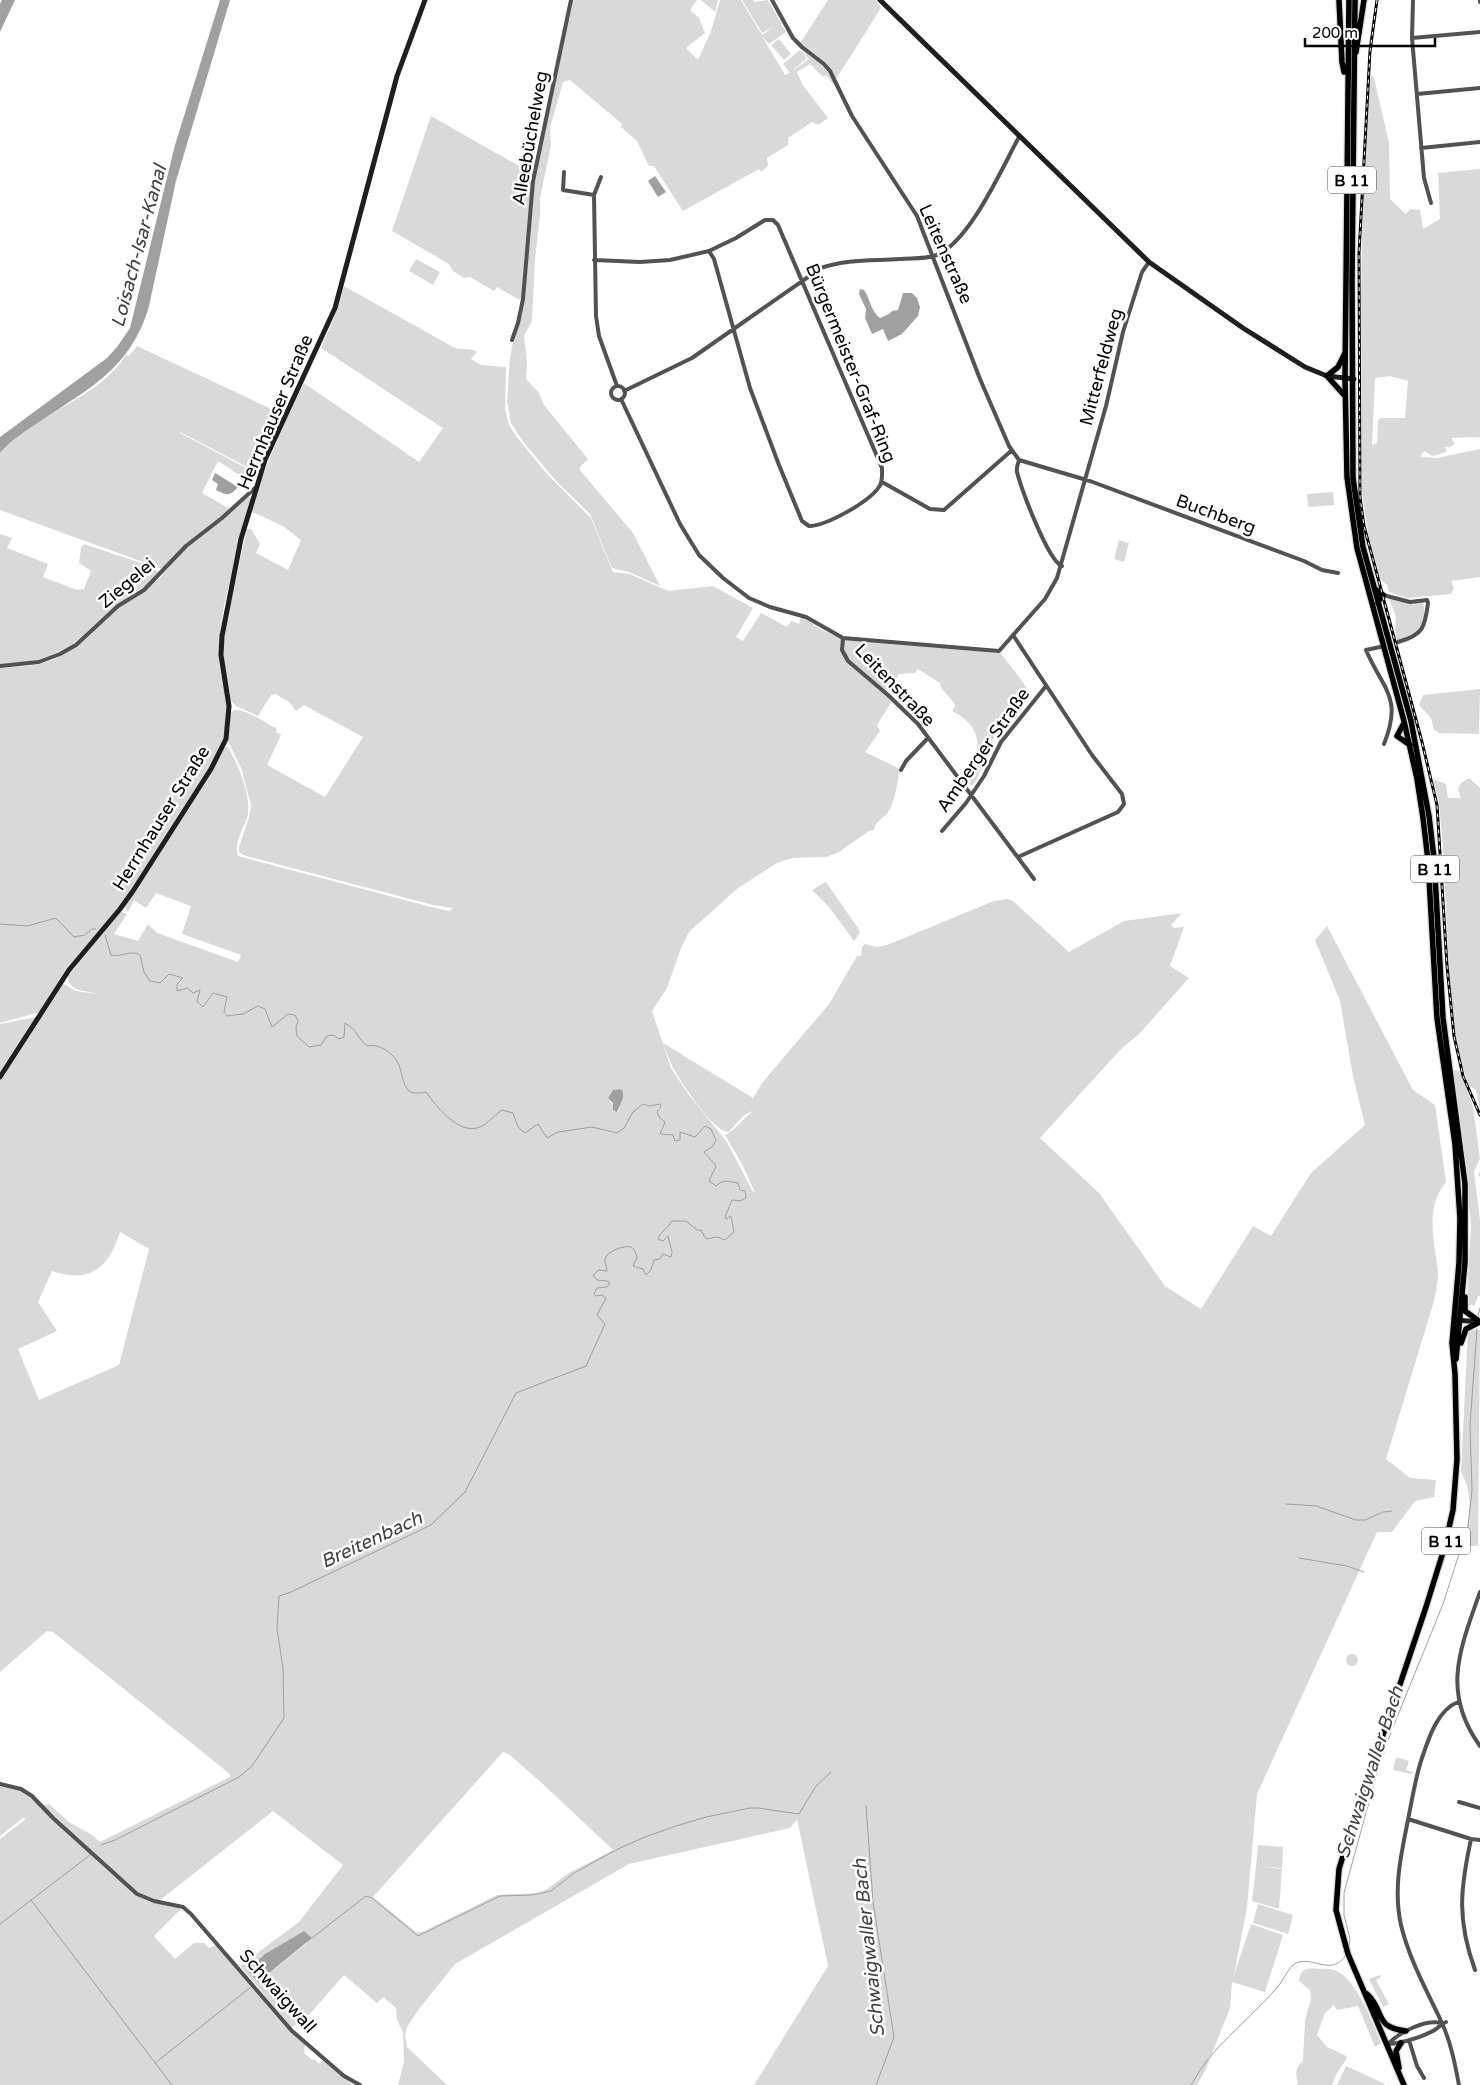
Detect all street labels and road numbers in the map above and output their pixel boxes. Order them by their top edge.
street label: Alleebüchelweg [507,69,553,207]
road number: B 11 [1328,166,1376,194]
street label: Leitenstraße [914,201,978,307]
street label: Bürgermeister-Graf-Ring [801,260,901,466]
street label: Mitterfeldweg [1075,306,1127,428]
street label: Herrnhauser Straße [232,331,318,493]
street label: Buchberg [1173,489,1259,539]
street label: Ziegelei [94,553,160,613]
street label: Leitenstraße [850,639,940,731]
street label: Amberger Straße [932,684,1034,816]
street label: Herrnhauser Straße [108,742,214,894]
road number: B 11 [1411,856,1459,882]
road number: B 11 [1422,1528,1470,1554]
street label: Schwaigwall [235,1945,321,2037]

